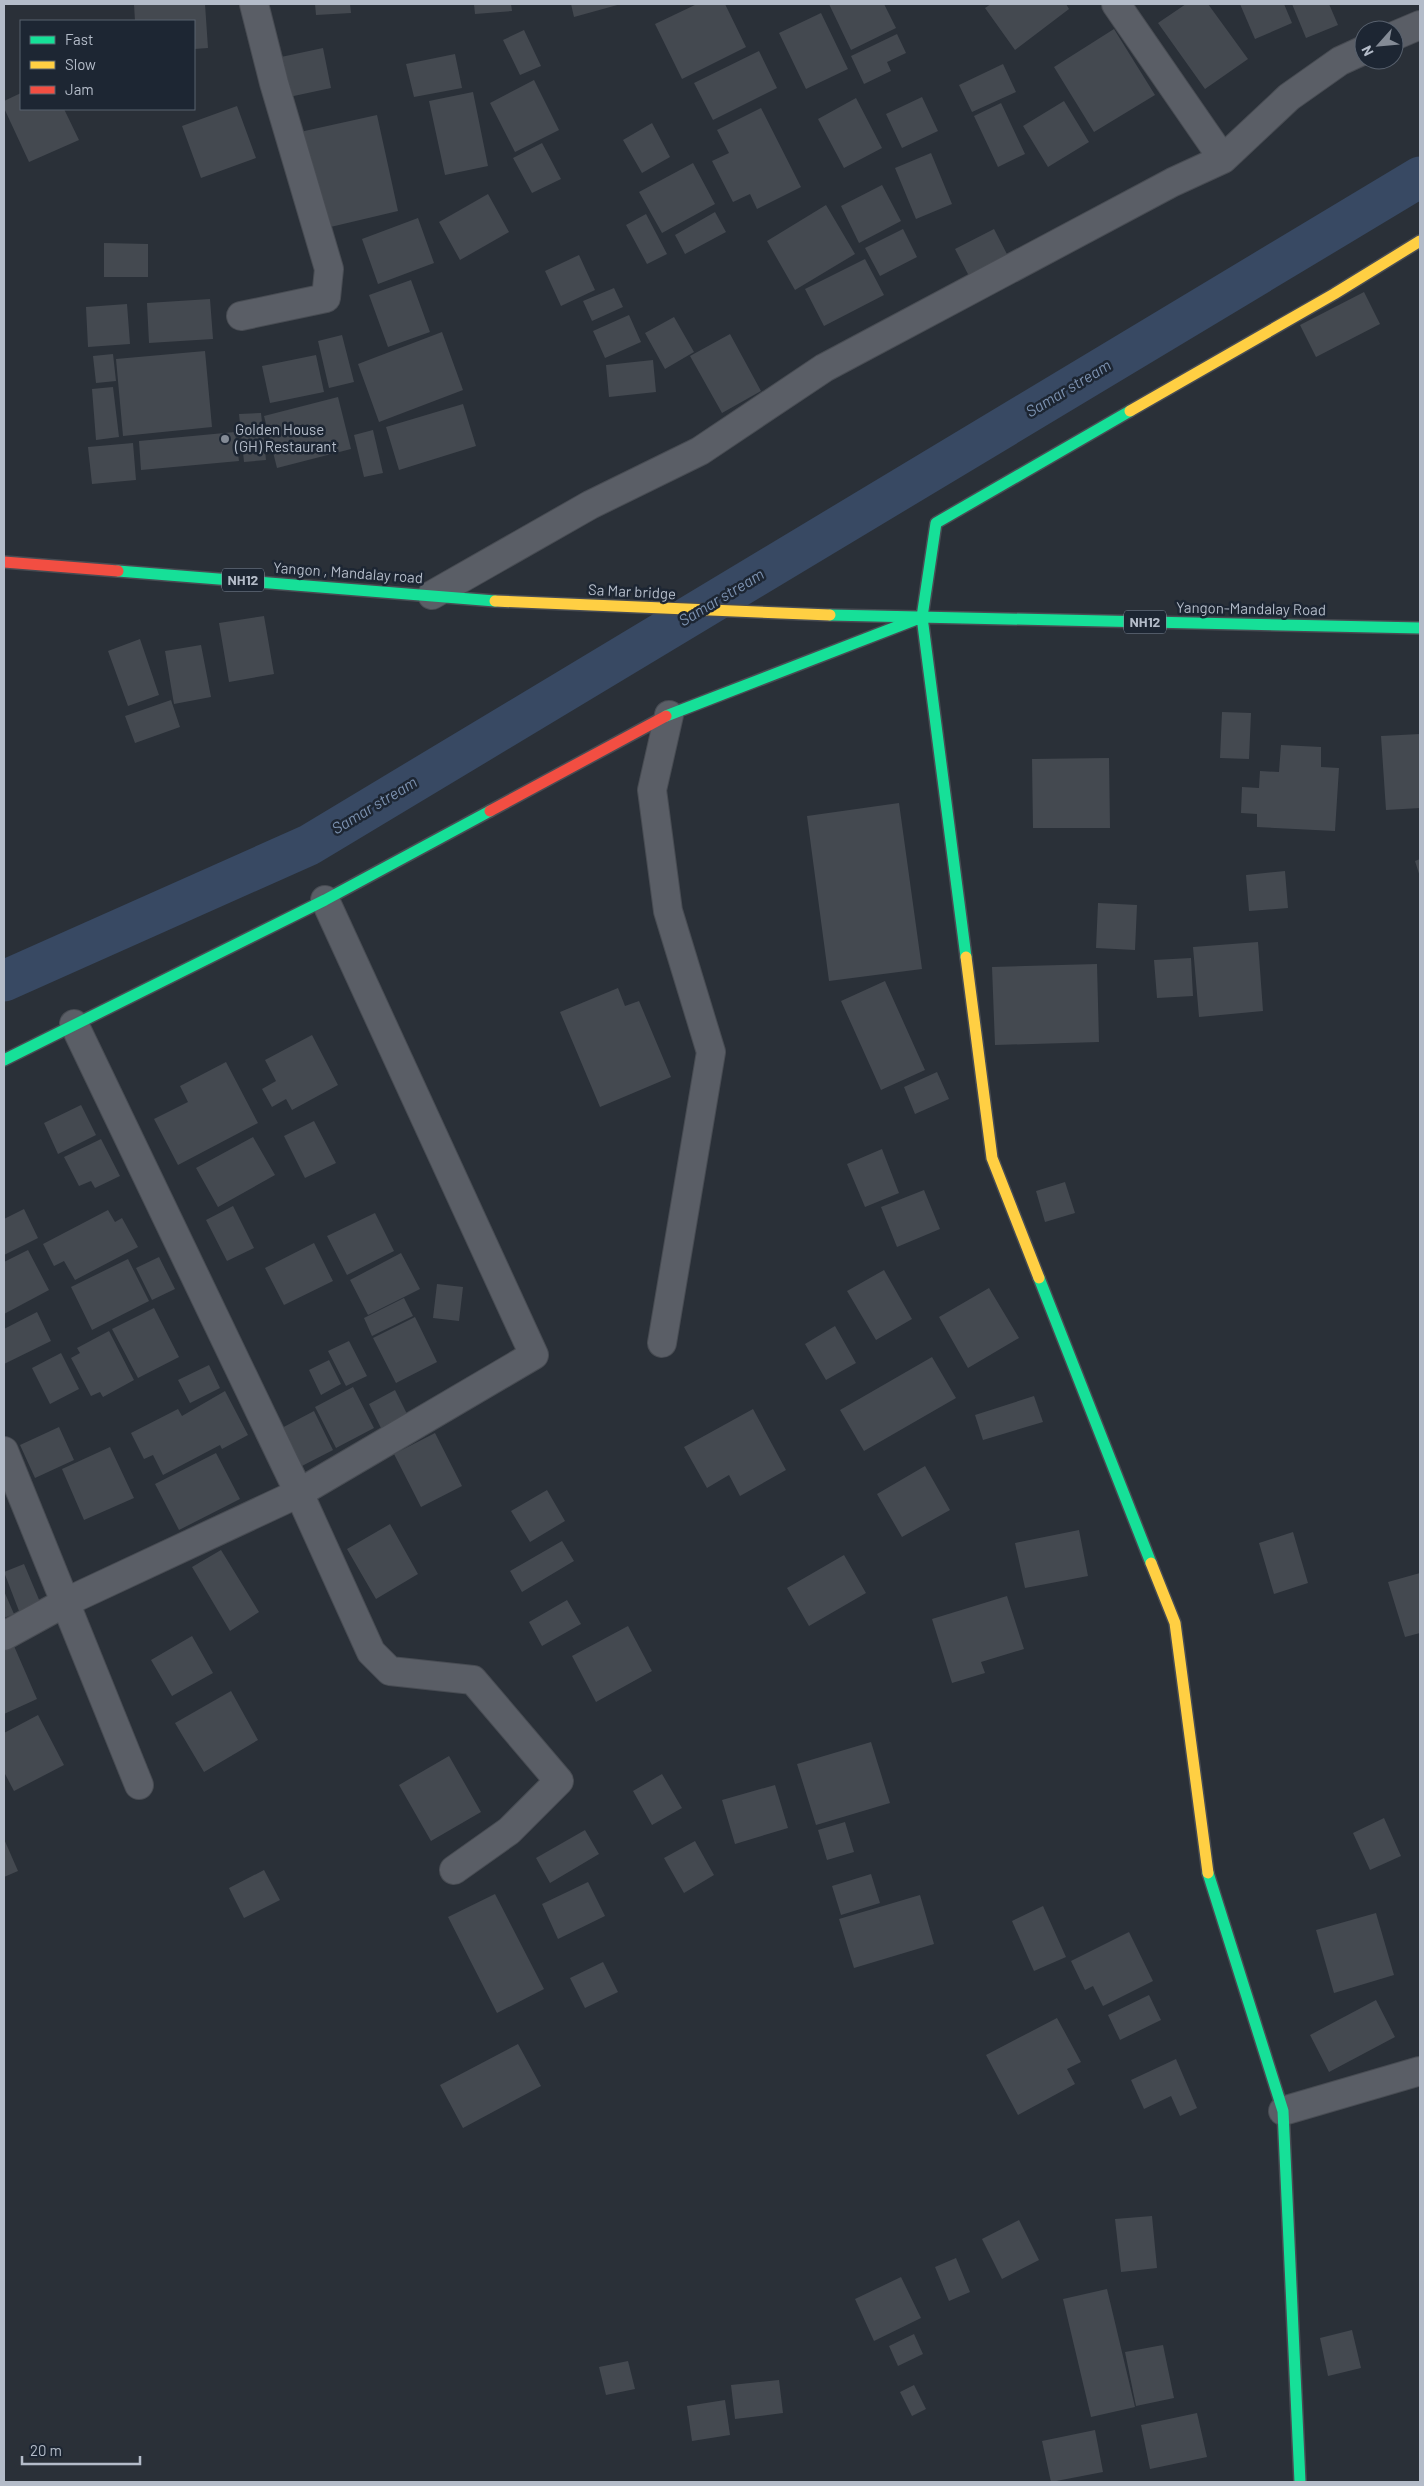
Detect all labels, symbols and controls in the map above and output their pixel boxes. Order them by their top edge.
legend [20,20,195,110]
north arrow [1354,20,1404,70]
text: Fast [65,30,93,48]
text: N [1357,43,1377,59]
text: Slow [65,55,96,73]
text: Jam [65,80,94,98]
water label: Samar stream [1022,355,1114,420]
place label: Golden House (GH) Restaurant [234,420,337,455]
marker: Golden House (GH) Restaurant [219,433,231,445]
street label: Yangon , Mandalay road [272,558,424,586]
water label: Samar stream [675,564,767,629]
road number: NH12 [222,568,264,592]
street label: Sa Mar bridge [588,580,676,602]
street label: Yangon-Mandalay Road [1176,598,1326,618]
road number: NH12 [1124,610,1166,634]
water label: Samar stream [328,772,420,837]
scale bar [22,2434,140,2466]
text: 20 m [30,2441,62,2459]

